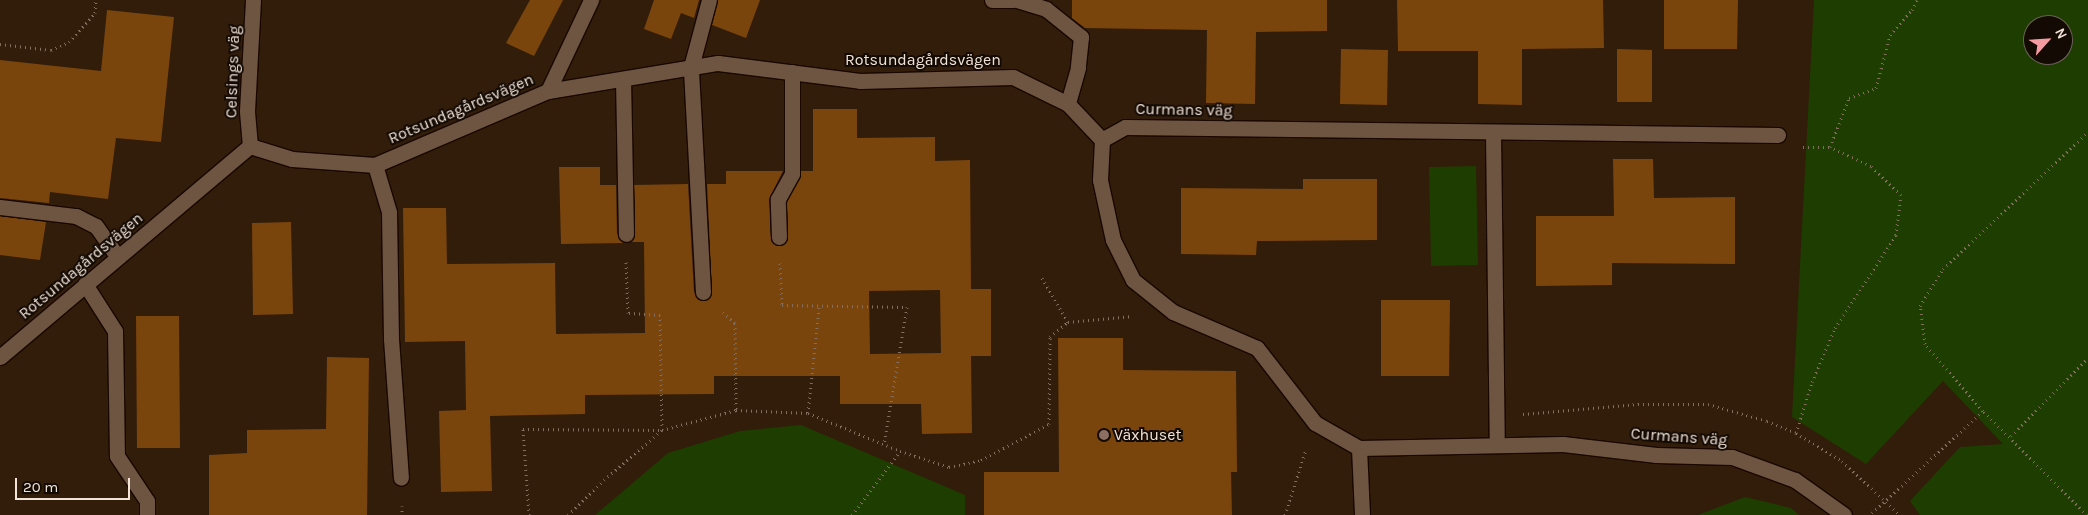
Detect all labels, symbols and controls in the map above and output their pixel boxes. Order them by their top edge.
north arrow [2023,15,2073,65]
street label: Celsings väg [222,25,244,119]
text: N [2051,25,2071,42]
street label: Rotsundagårdsvägen [845,50,1001,70]
street label: Rotsundagårdsvägen [386,70,536,148]
street label: Curmans väg [1135,100,1233,120]
street label: Rotsundagårdsvägen [15,209,147,323]
street label: Curmans väg [1630,424,1728,450]
place label: Växhuset [1114,425,1181,445]
marker: Växhuset [1098,429,1110,441]
scale bar [18,468,132,500]
text: 20 m [23,478,58,496]

